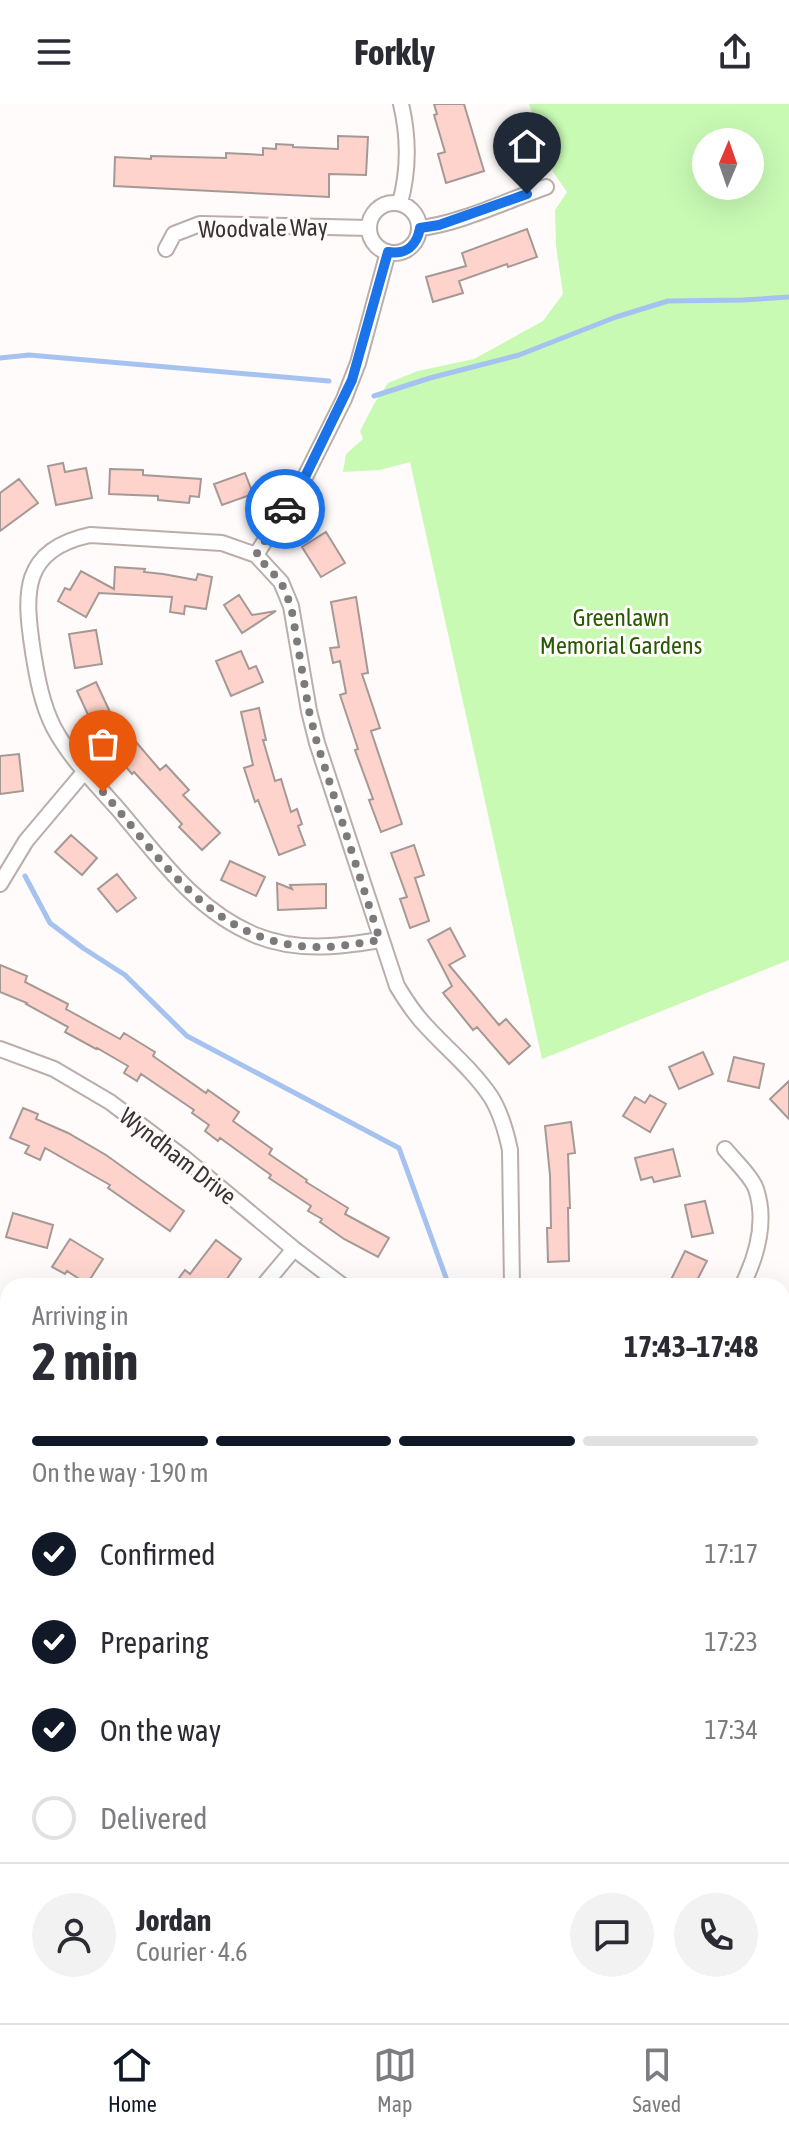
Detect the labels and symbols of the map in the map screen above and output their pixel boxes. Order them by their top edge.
pin [493,112,561,194]
north arrow [692,128,764,200]
street label: Woodvale Way [198,213,328,243]
courier [245,469,325,549]
park label: Greenlawn Memorial Gardens [540,604,702,659]
pin [69,710,137,792]
street label: Wyndham Drive [114,1102,242,1210]

